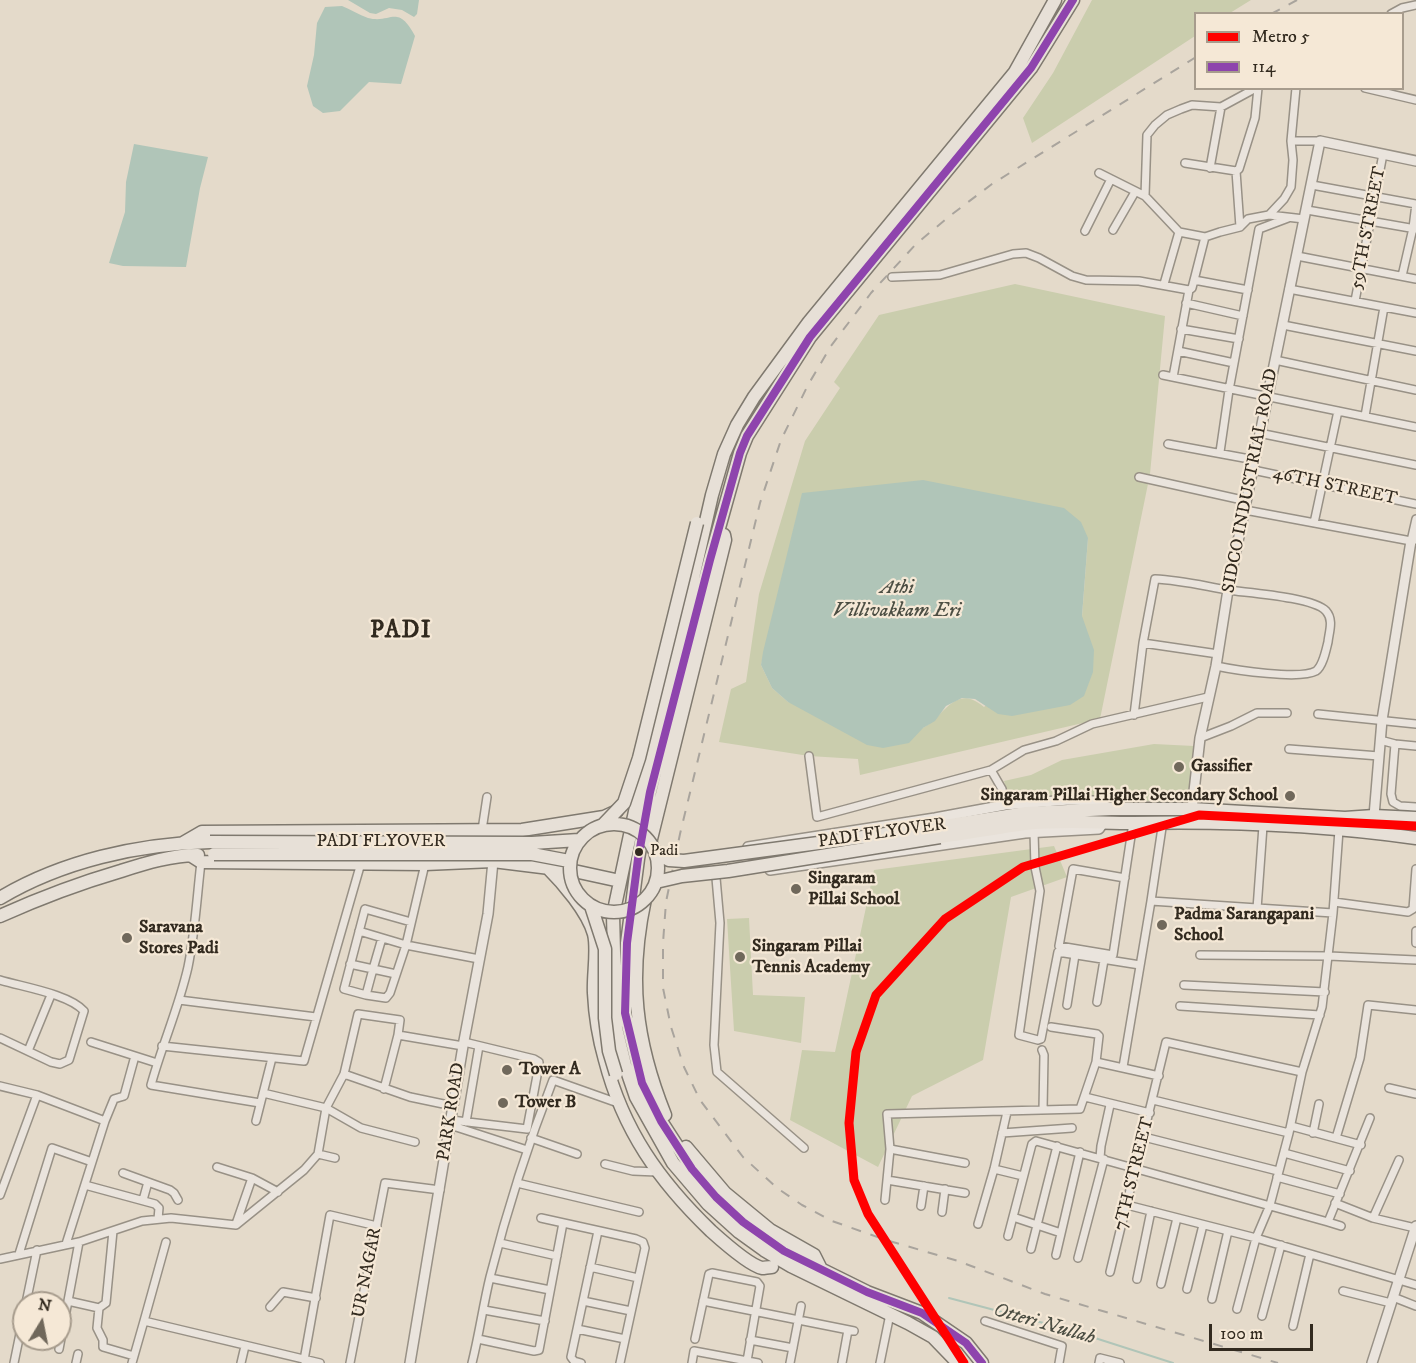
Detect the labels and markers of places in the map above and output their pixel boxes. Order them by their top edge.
place label: Gassifier [1191,756,1252,778]
marker: Gassifier [1172,760,1186,774]
place label: Singaram Pillai Higher Secondary School [981,785,1278,807]
marker: Singaram Pillai Higher Secondary School [1283,789,1297,803]
place label: Padi [650,842,678,862]
marker: Padi [633,846,645,858]
place label: Singaram Pillai School [808,868,899,910]
marker: Singaram Pillai School [789,882,803,896]
place label: Padma Sarangapani School [1174,904,1314,946]
place label: Saravana Stores Padi [139,917,219,960]
marker: Padma Sarangapani School [1155,918,1169,932]
marker: Saravana Stores Padi [120,931,134,945]
place label: Singaram Pillai Tennis Academy [752,936,870,978]
marker: Singaram Pillai Tennis Academy [733,950,747,964]
place label: Tower A [519,1059,580,1081]
marker: Tower A [500,1063,514,1077]
place label: Tower B [515,1092,576,1114]
marker: Tower B [496,1096,510,1110]

